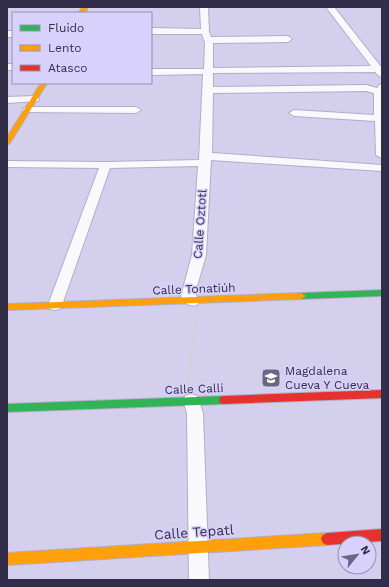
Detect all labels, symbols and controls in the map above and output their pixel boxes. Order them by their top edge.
legend [12,12,152,84]
text: Fluido [48,21,84,35]
text: Lento [48,41,82,55]
text: Atasco [48,61,88,75]
street label: Calle Oztotl [191,189,209,259]
street label: Calle Tonatiúh [152,281,236,297]
place label: Magdalena Cueva Y Cueva [285,364,370,392]
school or university icon: Magdalena Cueva Y Cueva [260,367,282,389]
street label: Calle Calli [164,381,224,397]
street label: Calle Tepatl [153,521,235,543]
north arrow [337,535,377,575]
text: N [358,543,373,557]

